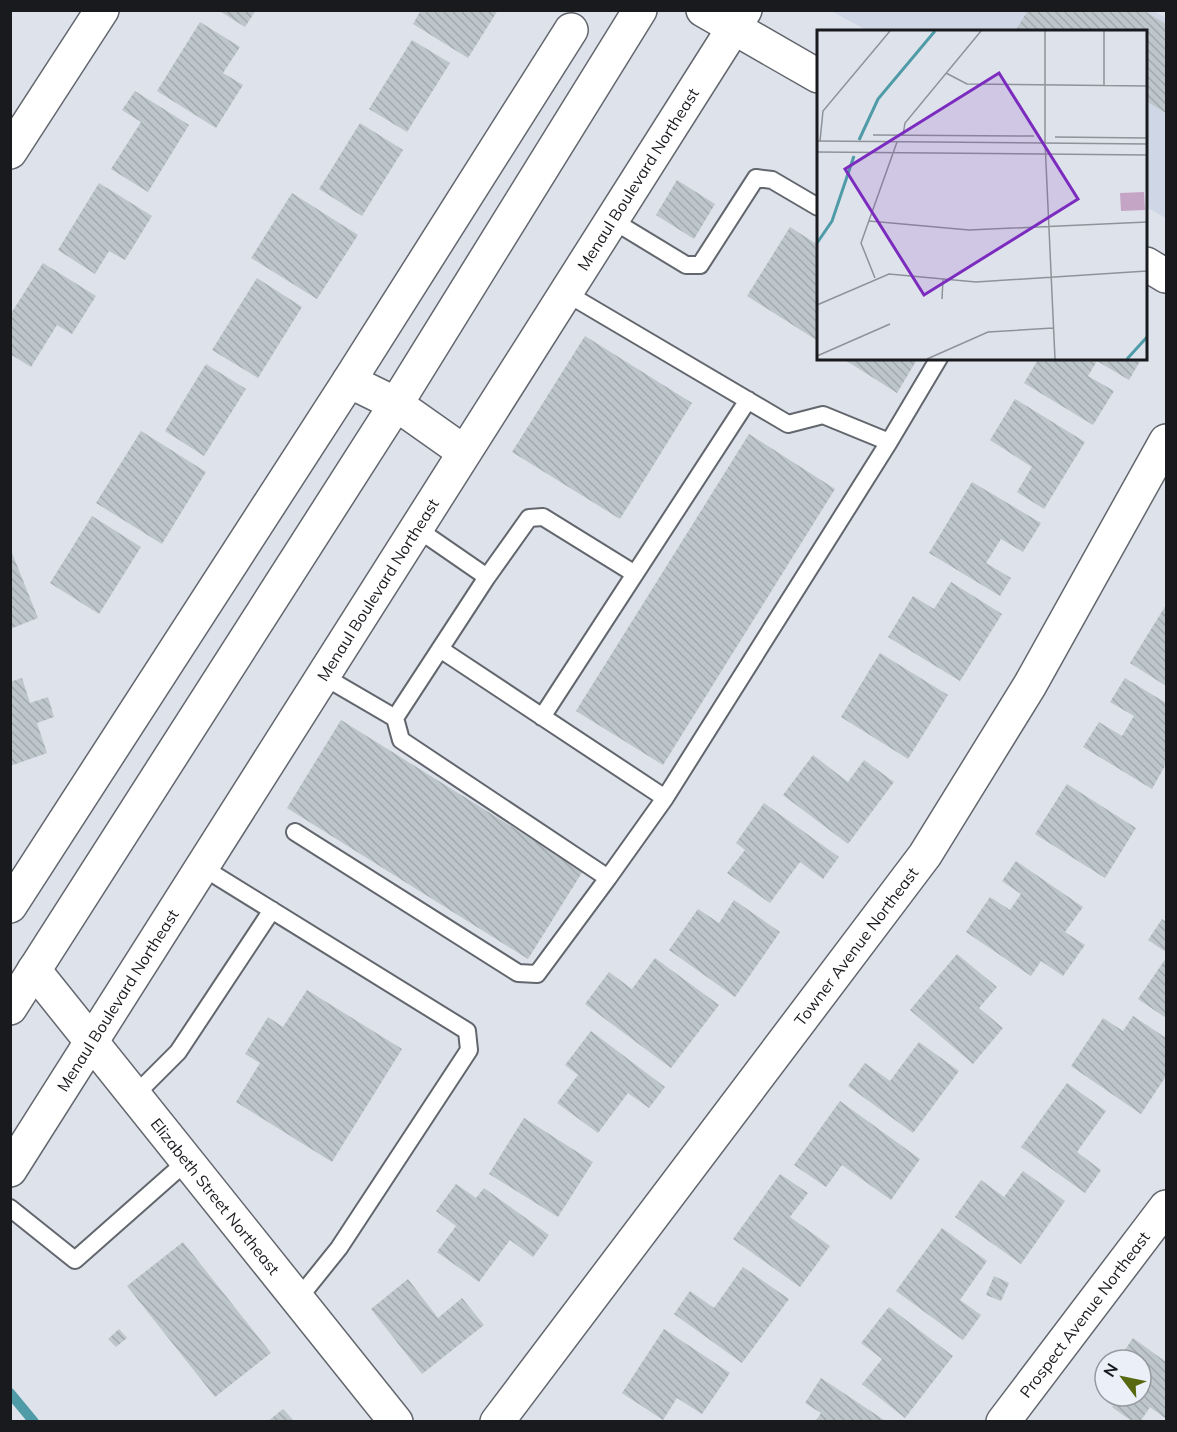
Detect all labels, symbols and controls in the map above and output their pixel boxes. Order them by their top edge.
inset map [817,30,1147,360]
street label: Menaul Boulevard Northeast [573,84,703,274]
street label: Menaul Boulevard Northeast [313,494,443,685]
street label: Towner Avenue Northeast [790,863,923,1030]
street label: Menaul Boulevard Northeast [52,905,183,1095]
street label: Elizabeth Street Northeast [147,1114,284,1279]
street label: Prospect Avenue Northeast [1016,1227,1154,1401]
north arrow [1093,1348,1153,1408]

